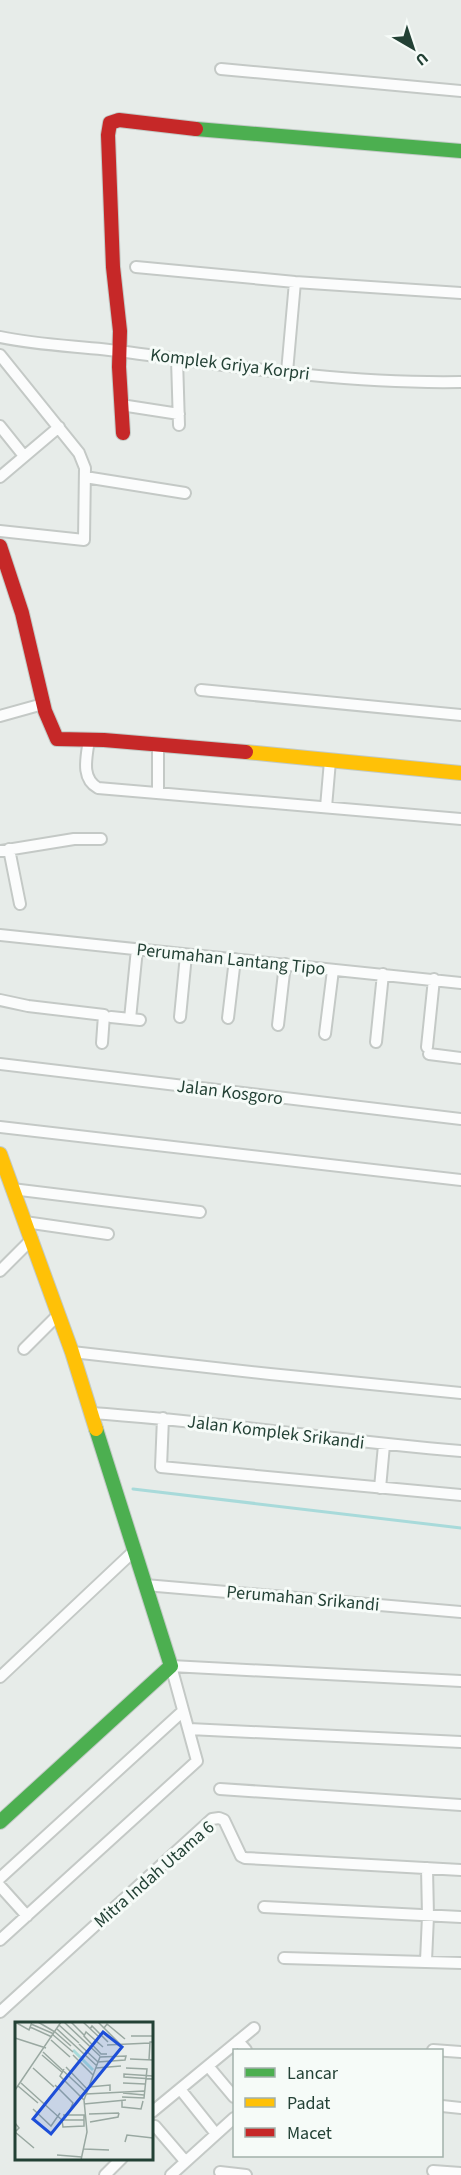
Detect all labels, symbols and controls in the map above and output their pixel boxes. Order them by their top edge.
north arrow [383,18,443,78]
text: U [411,47,433,71]
street label: Komplek Griya Korpri [149,342,311,387]
street label: Perumahan Lantang Tipo [135,937,327,982]
street label: Jalan Kosgoro [175,1074,284,1111]
street label: Jalan Komplek Srikandi [186,1409,366,1456]
street label: Perumahan Srikandi [225,1579,380,1618]
street label: Mitra Indah Utama 6 [89,1815,220,1934]
inset map [15,2022,153,2160]
legend [233,2049,443,2157]
text: Lancar [287,2061,339,2086]
text: Padat [287,2091,330,2116]
text: Macet [287,2121,332,2146]

